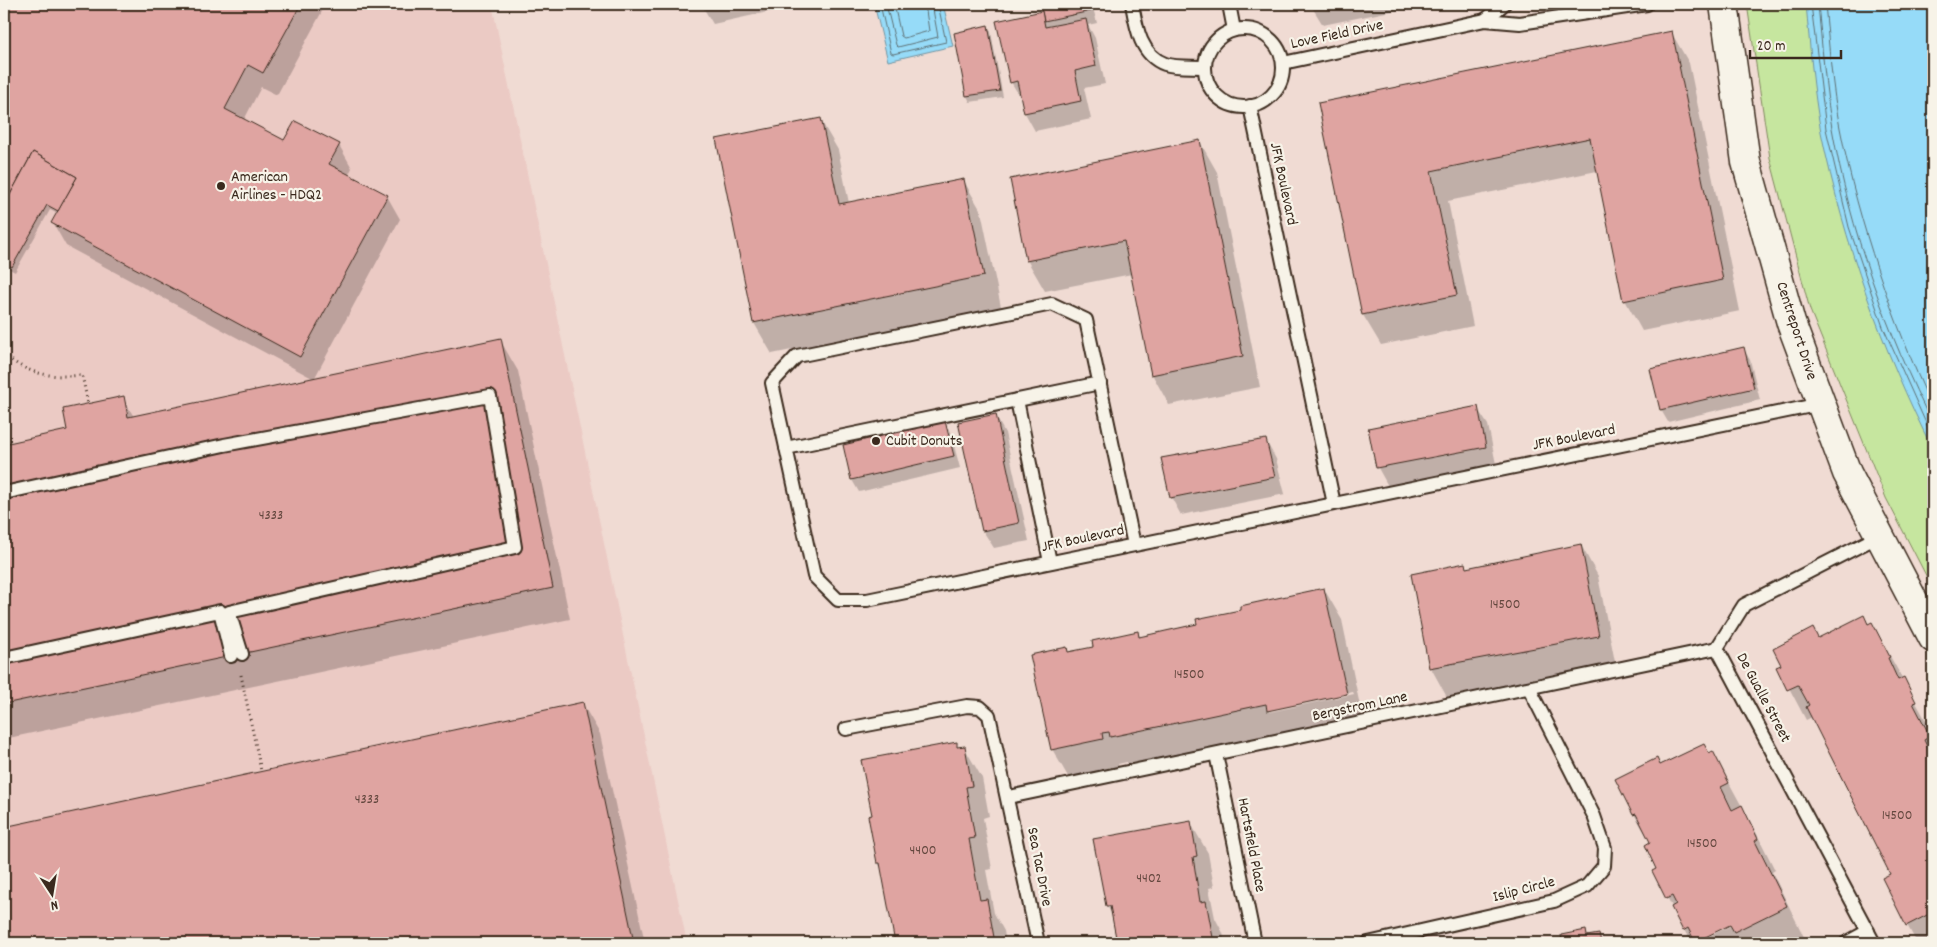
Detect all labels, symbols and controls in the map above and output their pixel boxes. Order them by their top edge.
street label: Love Field Drive [1289,14,1385,56]
scale bar [1750,28,1841,60]
text: 20 m [1757,36,1785,58]
street label: JFK Boulevard [1263,140,1303,228]
place label: American Airlines - HDQ2 [231,166,322,207]
marker: American Airlines - HDQ2 [215,180,227,192]
street label: Centreport Drive [1769,279,1823,383]
street label: JFK Boulevard [1531,419,1617,457]
place label: Cubit Donuts [886,430,963,453]
marker: Cubit Donuts [870,435,882,447]
house number: 4333 [259,506,283,526]
street label: JFK Boulevard [1039,519,1127,559]
house number: 14500 [1490,595,1520,615]
street label: De Gualle Street [1730,649,1796,747]
house number: 14500 [1174,665,1204,685]
street label: Bergstrom Lane [1310,686,1410,728]
house number: 4333 [355,790,379,810]
street label: Hartsfield Place [1231,796,1271,894]
house number: 14500 [1882,806,1912,826]
street label: Sea Tac Drive [1020,825,1058,909]
house number: 14500 [1687,834,1717,854]
house number: 4400 [910,841,936,861]
house number: 4402 [1136,869,1162,889]
north arrow [28,870,78,920]
street label: Islip Circle [1490,871,1558,909]
text: N [49,894,60,915]

